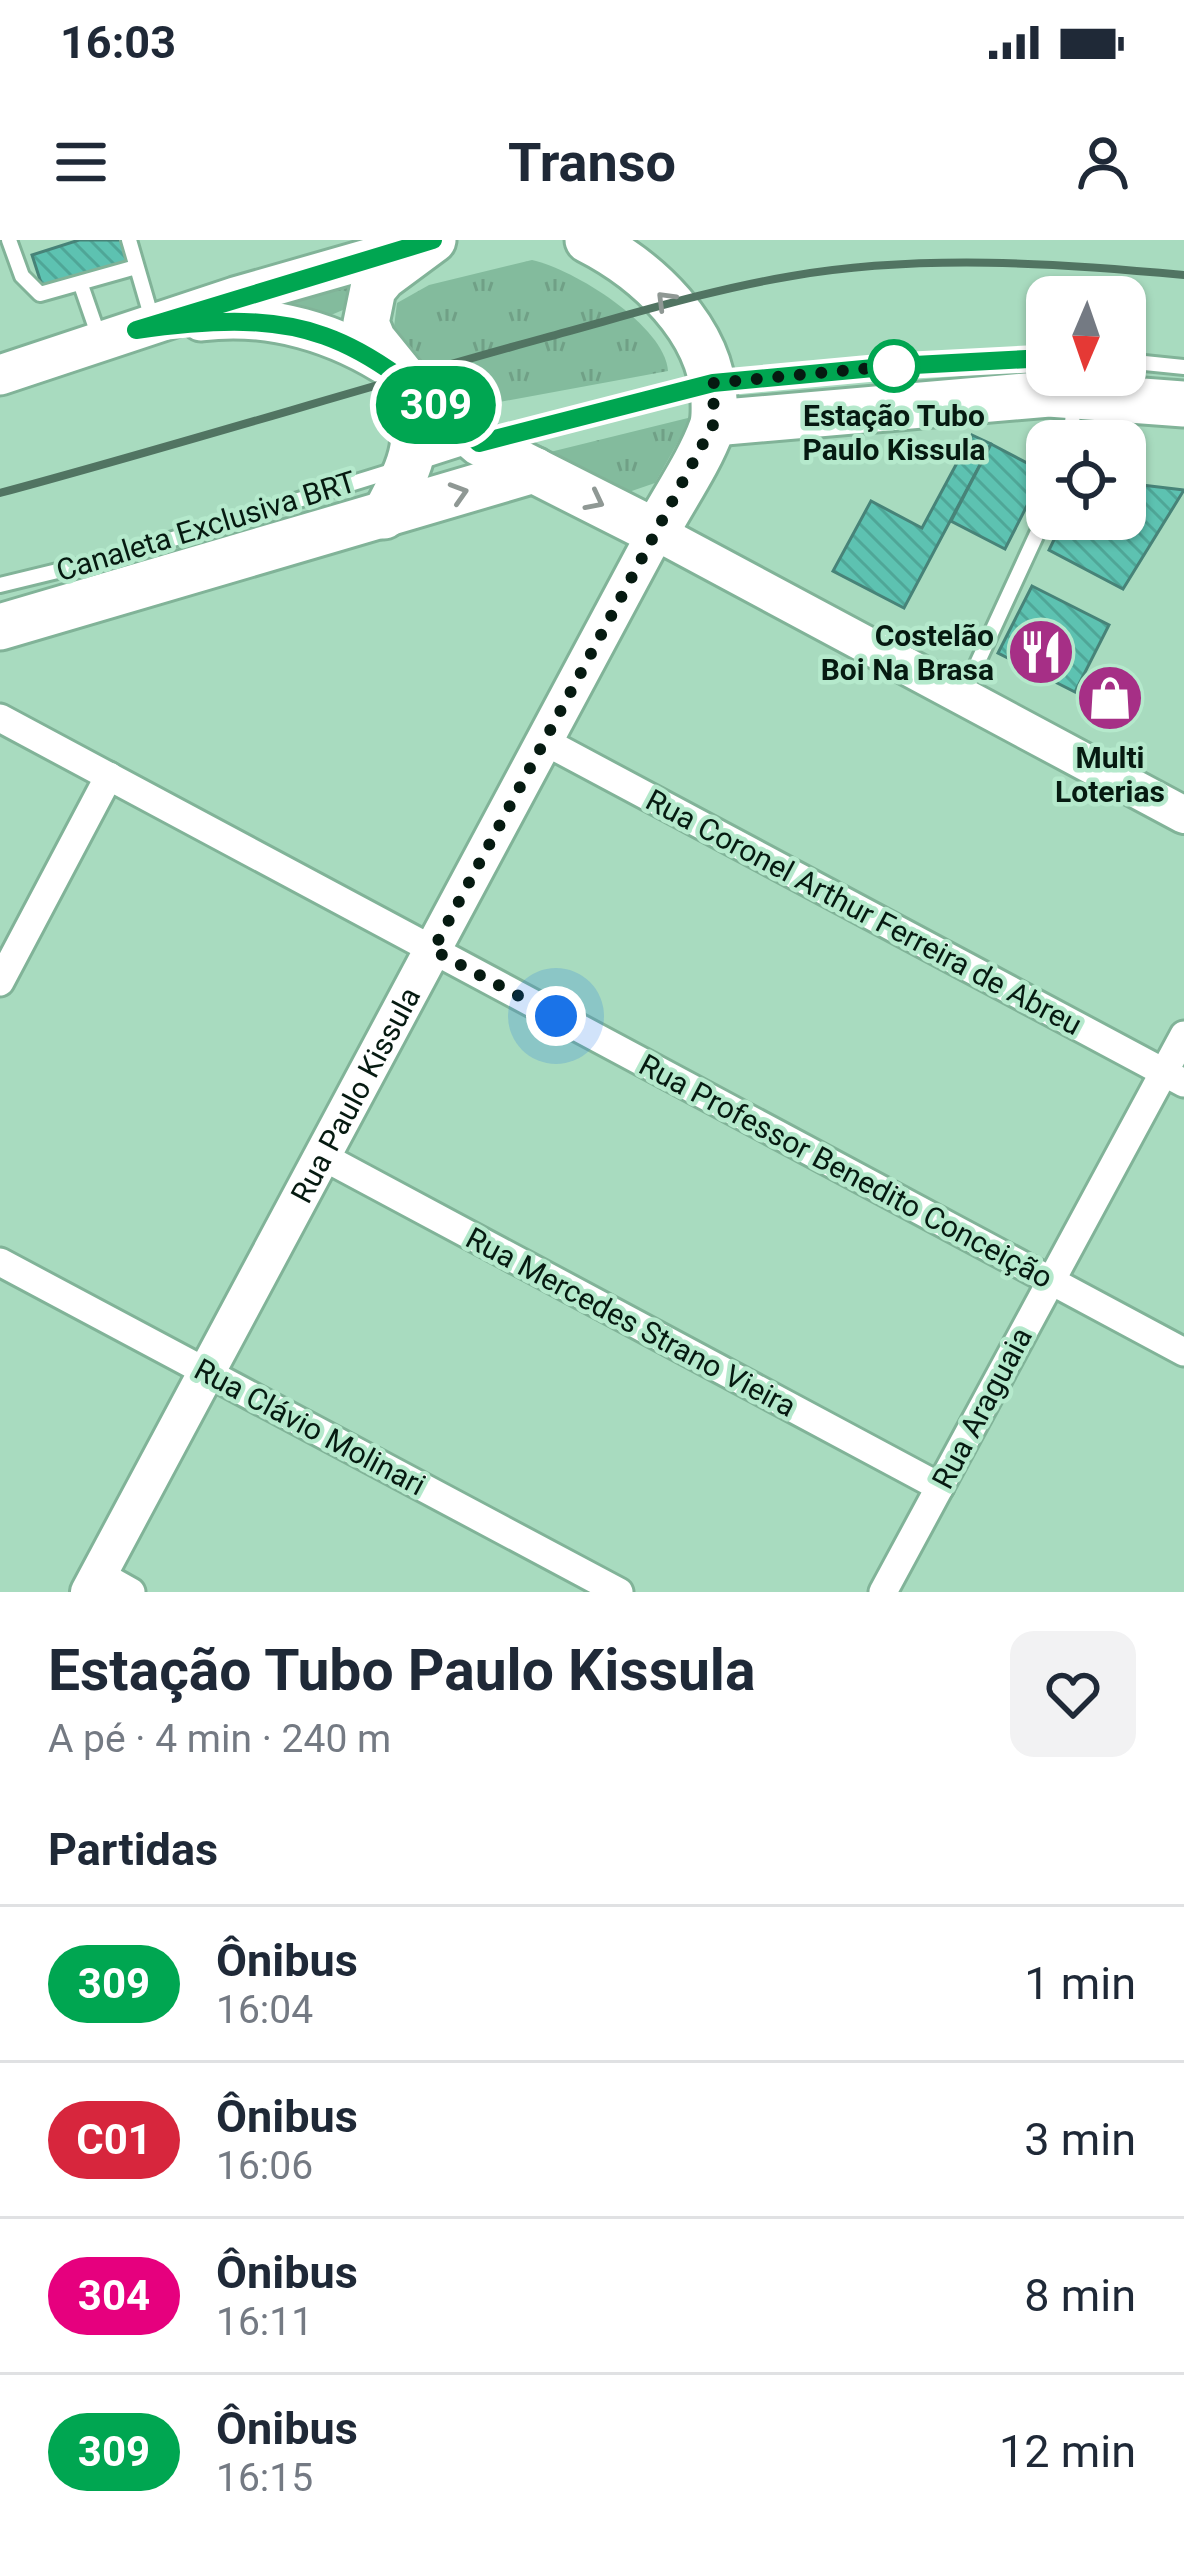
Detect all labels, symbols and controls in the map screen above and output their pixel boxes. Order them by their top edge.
text: 16:03 [60,16,176,69]
icon: menu [48,129,114,195]
icon: person [1070,129,1136,195]
text: Transo [508,131,676,194]
north arrow [1026,276,1146,396]
map controls [1026,276,1146,540]
one-way arrow [657,292,679,314]
marker: Estação Tubo Paulo Kissula [869,341,919,391]
line badge: 309 [367,366,505,444]
text: 309 [400,380,472,429]
place label: Estação Tubo Paulo Kissula [803,398,986,467]
button: locate [1026,420,1146,540]
street label: Canaleta Exclusiva BRT [52,464,360,588]
one-way arrow [448,482,469,507]
one-way arrow [582,487,604,510]
restaurant icon: Costelão Boi Na Brasa [1006,617,1076,687]
place label: Costelão Boi Na Brasa [821,618,994,687]
shop icon: Multi Loterias [1075,663,1145,733]
place label: Multi Loterias [1055,740,1165,809]
street label: Rua Coronel Arthur Ferreira de Abreu [640,782,1088,1042]
street label: Rua Paulo Kissula [283,981,427,1209]
your location [526,986,586,1046]
street label: Rua Professor Benedito Conceição [633,1047,1059,1295]
street label: Rua Mercedes Strano Vieira [460,1220,802,1424]
street label: Rua Araguaia [925,1321,1039,1495]
street label: Rua Clávio Molinari [189,1351,431,1503]
button: heart [1010,1631,1136,1757]
text: Estação Tubo Paulo Kissula [48,1637,755,1704]
text: A pé · 4 min · 240 m [48,1716,391,1762]
text: Partidas [48,1823,218,1876]
text: Ônibus [216,1934,358,1987]
text: 1 min [1024,1957,1136,2010]
text: 309 [78,1959,150,2008]
text: 16:04 [216,1987,313,2033]
text: Ônibus [216,2090,358,2143]
text: 3 min [1024,2113,1136,2166]
text: C01 [76,2115,152,2164]
text: 16:06 [216,2143,313,2189]
text: Ônibus [216,2246,358,2299]
text: 8 min [1024,2269,1136,2322]
text: 304 [78,2271,150,2320]
text: 16:11 [216,2299,313,2345]
text: Ônibus [216,2402,358,2455]
text: 12 min [999,2425,1136,2478]
text: 309 [78,2427,150,2476]
text: 16:15 [216,2455,313,2501]

